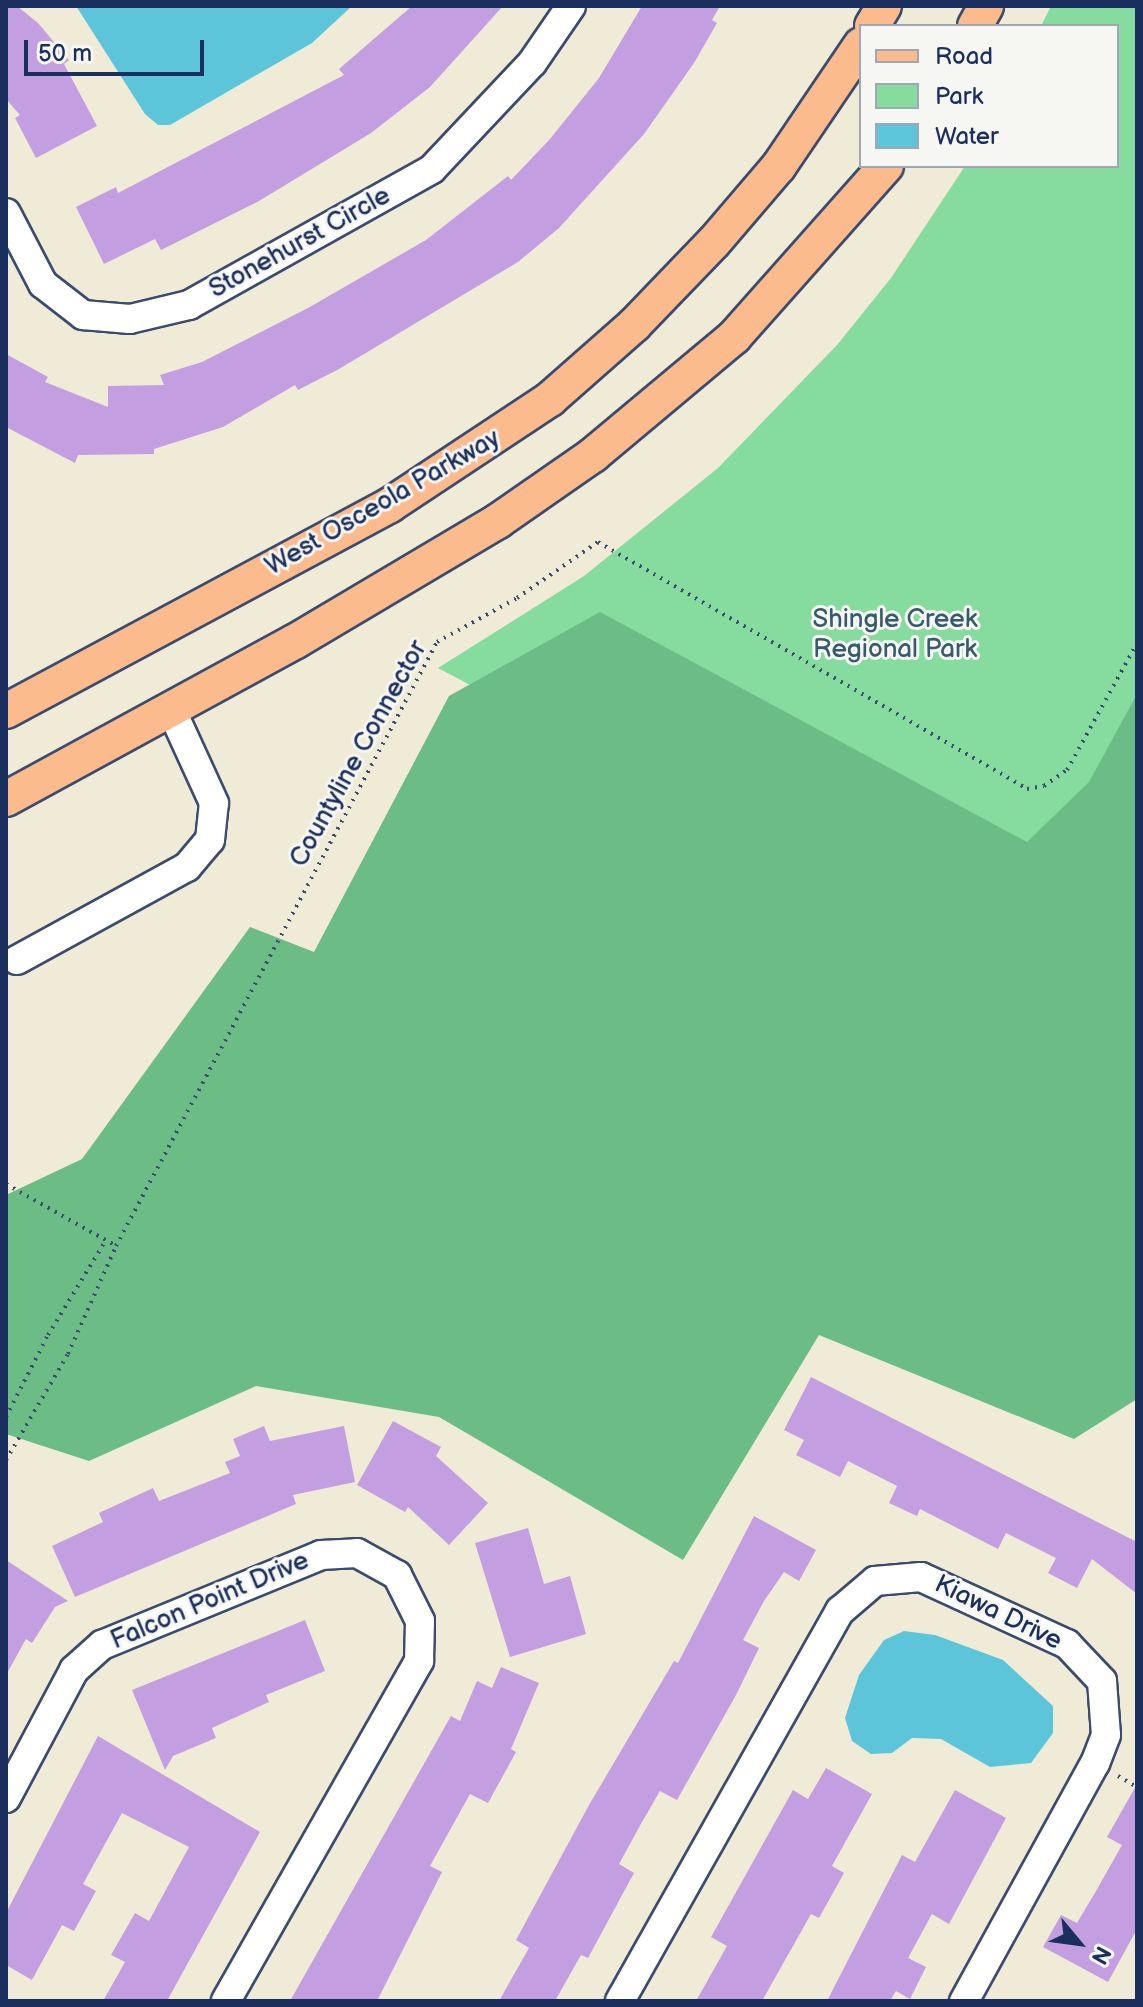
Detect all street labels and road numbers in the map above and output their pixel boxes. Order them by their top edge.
street label: Stonehurst Circle [204,180,396,306]
street label: West Osceola Parkway [260,423,506,583]
street label: Countyline Connector [284,635,434,873]
street label: Falcon Point Drive [106,1545,314,1657]
street label: Kiawa Drive [929,1569,1067,1657]

